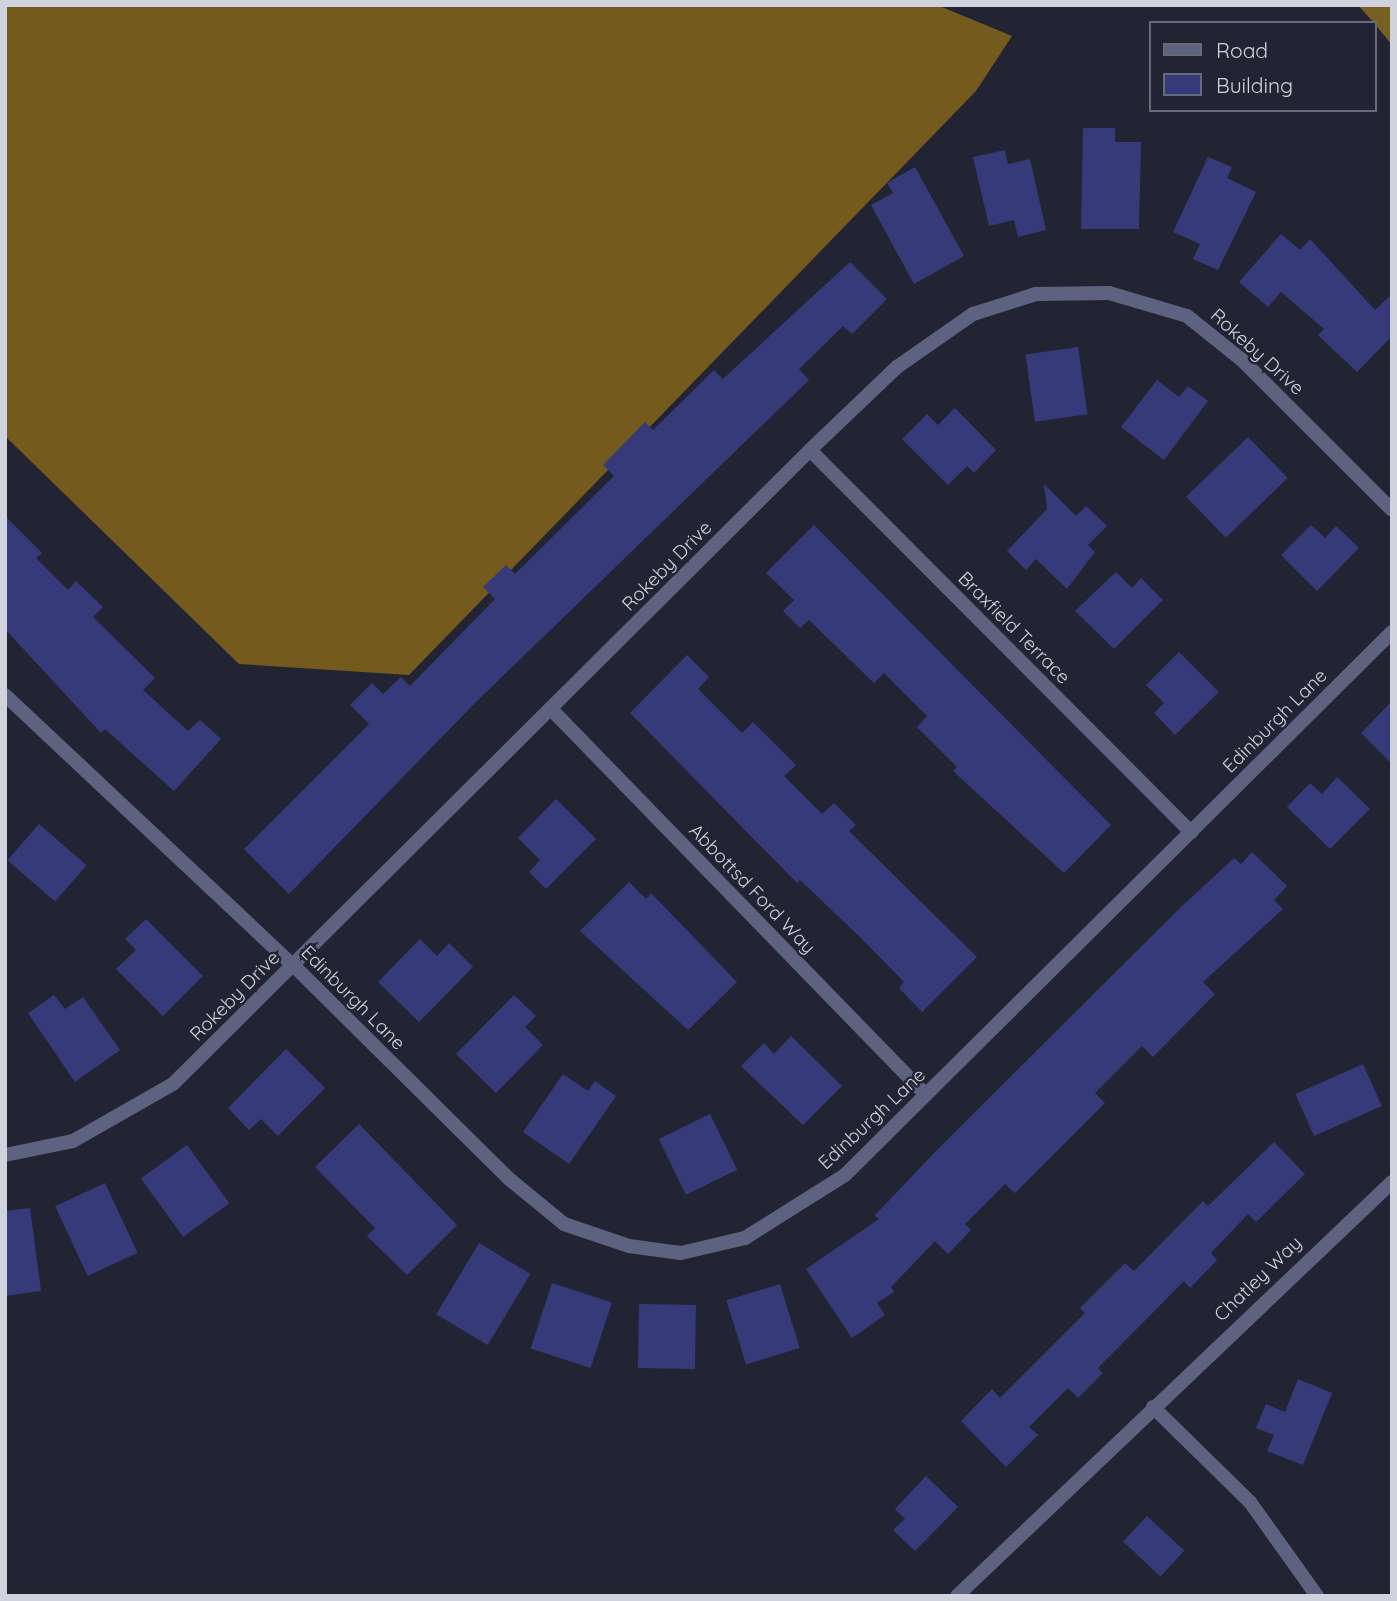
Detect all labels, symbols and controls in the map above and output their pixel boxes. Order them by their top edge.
legend [1148,21,1376,112]
text: Road [1216,37,1268,63]
text: Building [1216,72,1293,98]
street label: Rokeby Drive [1206,304,1308,400]
street label: Rokeby Drive [617,516,717,616]
street label: Braxfield Terrace [953,567,1075,689]
street label: Edinburgh Lane [1218,664,1332,778]
street label: Abbottsd Ford Way [684,819,820,959]
street label: Edinburgh Lane [296,941,410,1055]
street label: Rokeby Drive [185,946,285,1046]
street label: Edinburgh Lane [814,1064,930,1174]
street label: Chatley Way [1210,1232,1306,1326]

